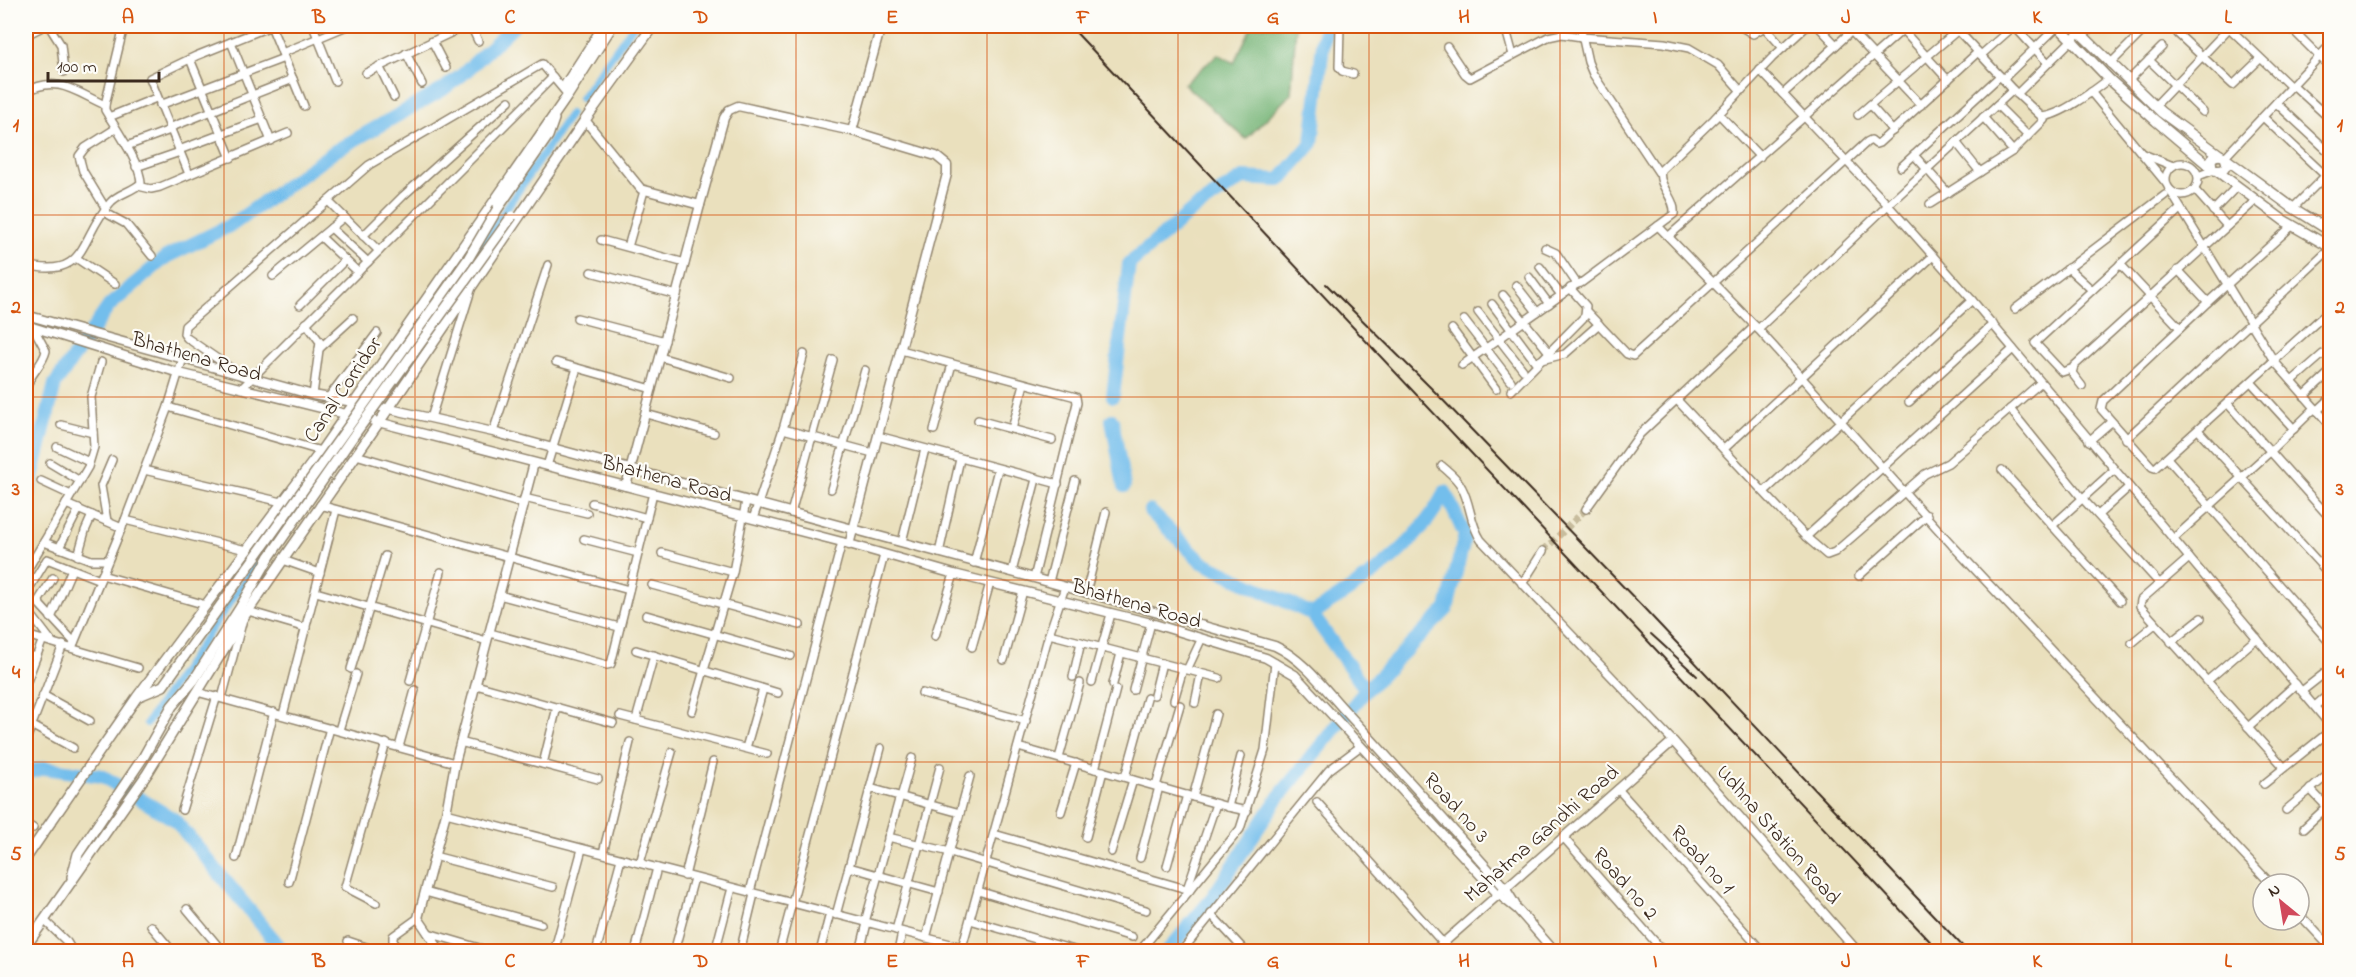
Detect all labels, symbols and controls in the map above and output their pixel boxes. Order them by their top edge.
text: A [122,4,134,33]
text: B [311,4,326,33]
text: C [505,4,516,33]
text: D [693,4,708,33]
text: E [886,4,898,33]
text: F [1076,4,1090,33]
text: G [1267,4,1280,33]
text: H [1458,4,1470,33]
text: I [1653,4,1658,33]
text: J [1841,4,1851,33]
text: K [2032,4,2043,33]
text: L [2224,4,2232,33]
scale bar [48,45,159,83]
text: 100 m [57,55,97,81]
text: 1 [13,112,20,141]
text: 1 [2337,112,2344,141]
text: 2 [10,294,21,323]
text: 2 [2334,294,2345,323]
street label: Bhathena Road [127,325,265,391]
street label: Canal Corridor [297,331,390,449]
street label: Bhathena Road [597,448,735,512]
text: 3 [11,476,20,505]
text: 3 [2335,476,2344,505]
street label: Bhathena Road [1067,572,1205,638]
text: 4 [12,659,21,688]
text: 4 [2336,659,2345,688]
street label: Mahatma Gandhi Road [1458,759,1627,910]
street label: Udhna Station Road [1708,759,1847,912]
street label: Road no 3 [1416,766,1495,850]
street label: Road no 1 [1662,819,1741,902]
text: 5 [10,841,22,870]
street label: Road no 2 [1584,841,1665,927]
text: 5 [2334,841,2346,870]
north arrow [2251,872,2311,932]
text: N [2264,878,2285,904]
text: A [122,948,134,977]
text: B [311,948,326,977]
text: C [505,948,516,977]
text: D [693,948,708,977]
text: E [886,948,898,977]
text: F [1076,948,1090,977]
text: G [1267,948,1280,977]
text: H [1458,948,1470,977]
text: I [1653,948,1658,977]
text: J [1841,948,1851,977]
text: K [2032,948,2043,977]
text: L [2224,948,2232,977]

